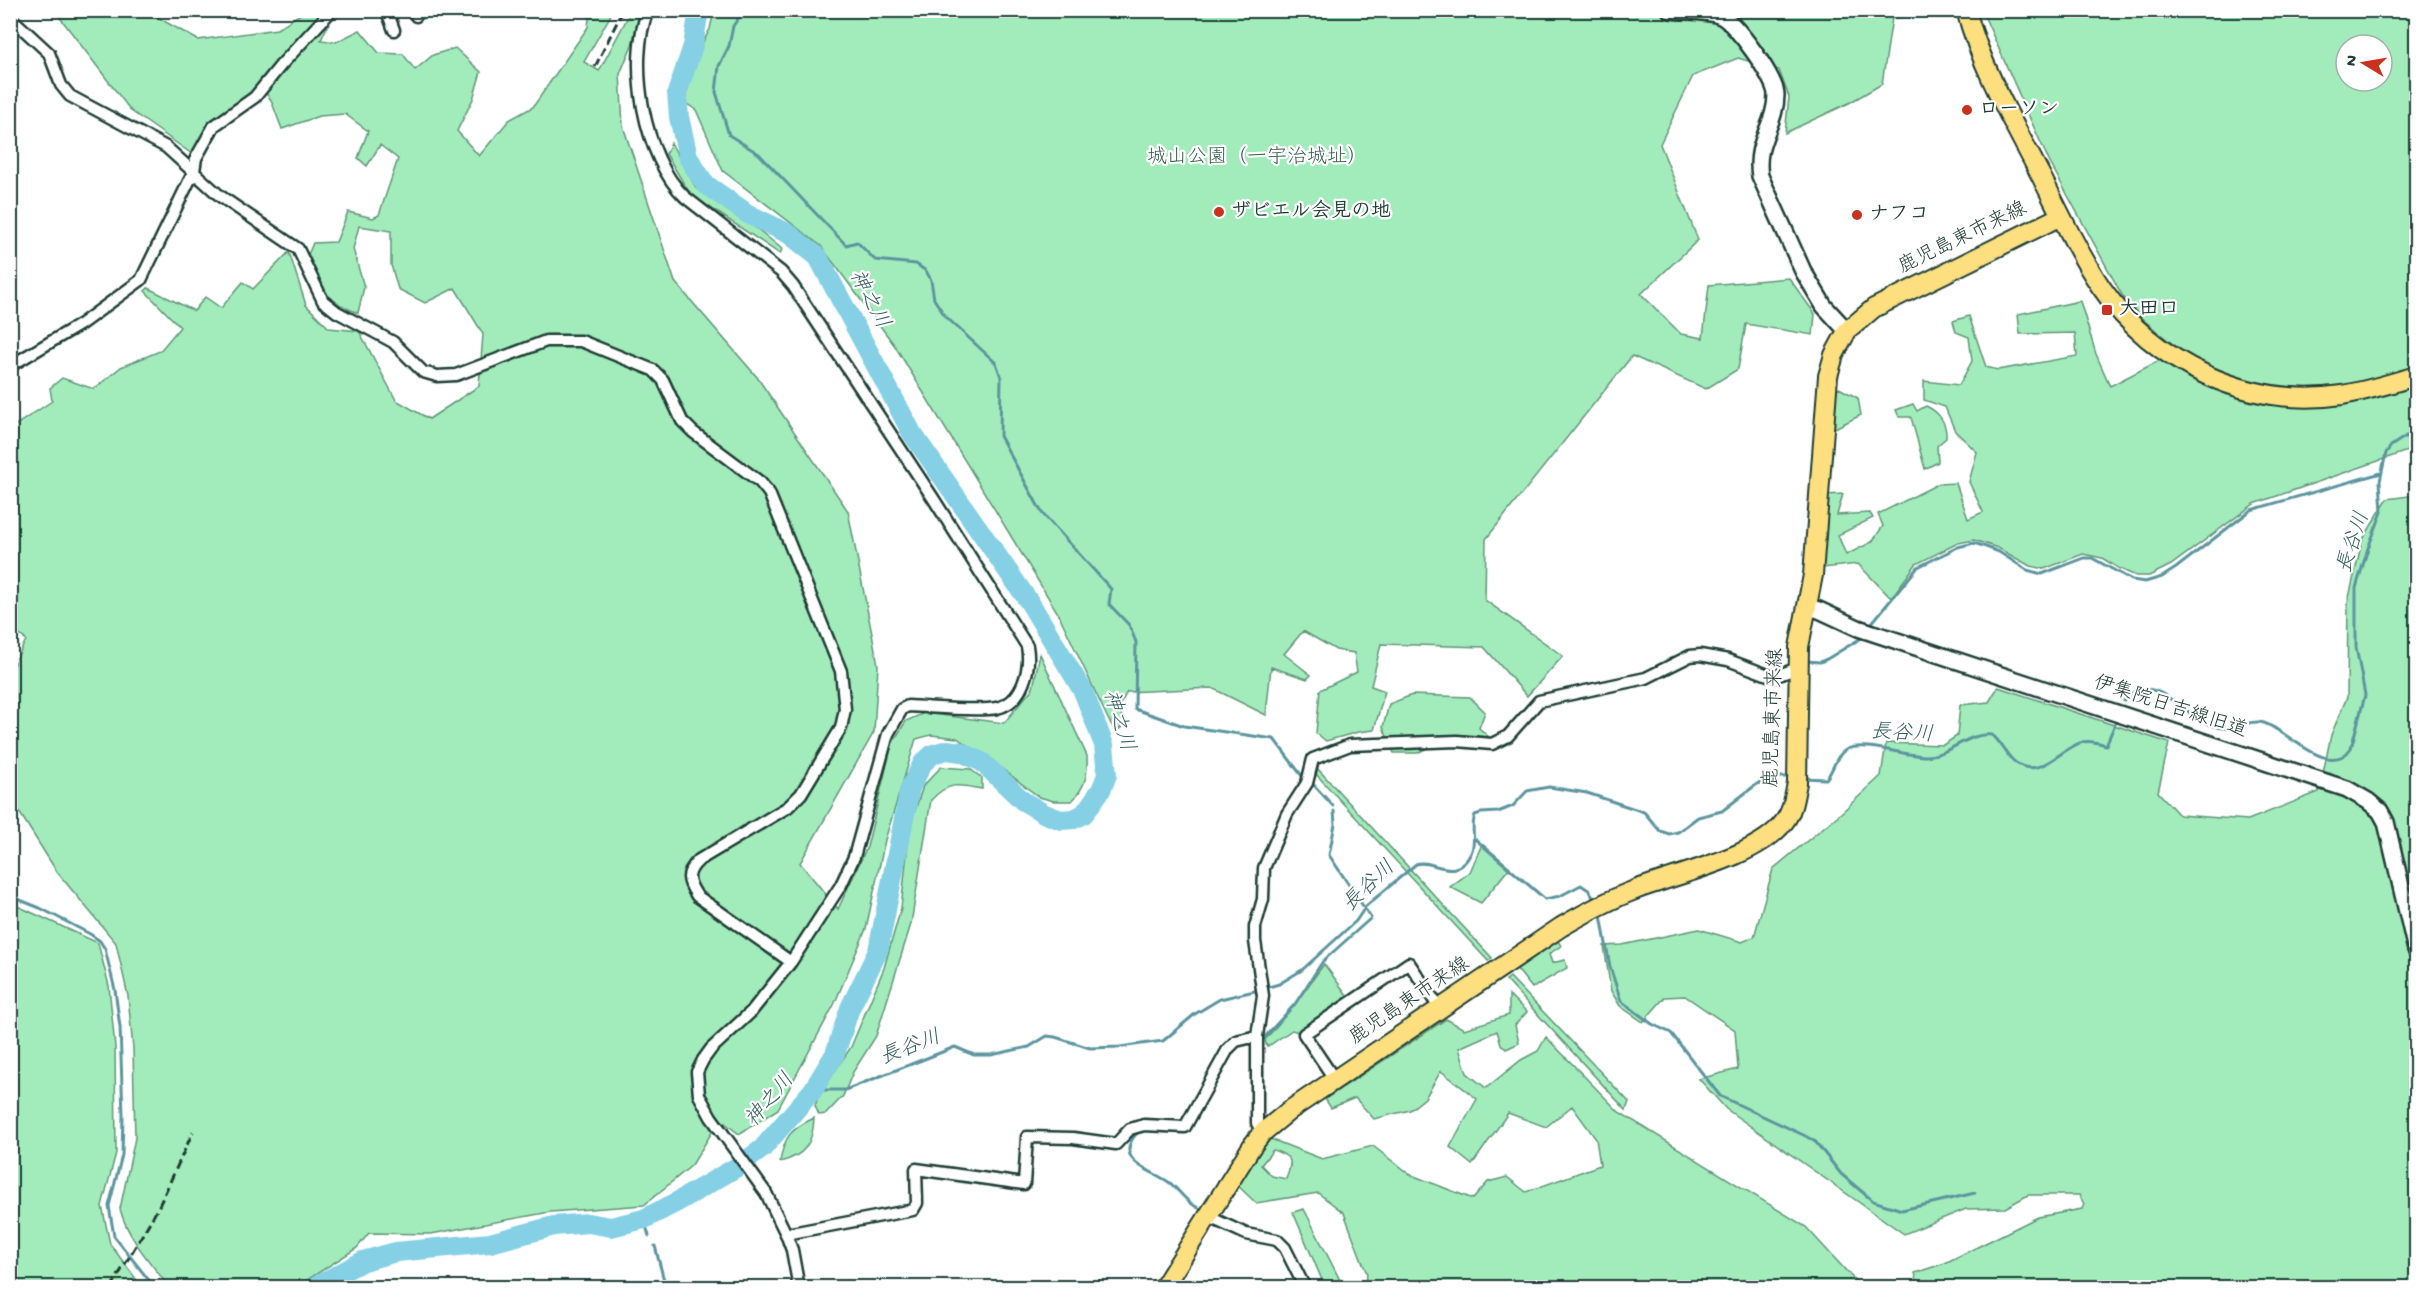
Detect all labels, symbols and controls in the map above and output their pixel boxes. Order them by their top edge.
north arrow [2334,33,2394,93]
text: N [2342,53,2363,68]
place label: ローソン [1979,99,2059,122]
marker: ローソン [1960,103,1974,117]
park label: 城山公園（一宇治城址） [1147,145,1367,170]
street label: 鹿児島東市来線 [1894,196,2031,280]
place label: ザビエル会見の地 [1231,199,1391,224]
place label: ナフコ [1869,204,1929,227]
marker: ザビエル会見の地 [1212,205,1226,219]
marker: ナフコ [1850,208,1864,222]
water label: 神之川 [842,266,895,334]
place label: 大田口 [2119,298,2179,322]
marker: 大田口 [2100,303,2114,317]
water label: 長谷川 [2332,509,2377,577]
street label: 鹿児島東市来線 [1759,648,1789,788]
street label: 伊集院日吉線旧道 [2090,670,2250,744]
water label: 神之川 [1096,687,1139,755]
water label: 長谷川 [1870,720,1934,749]
water label: 長谷川 [1338,855,1401,918]
street label: 鹿児島東市来線 [1344,952,1474,1051]
water label: 長谷川 [877,1025,945,1072]
water label: 神之川 [740,1068,801,1133]

